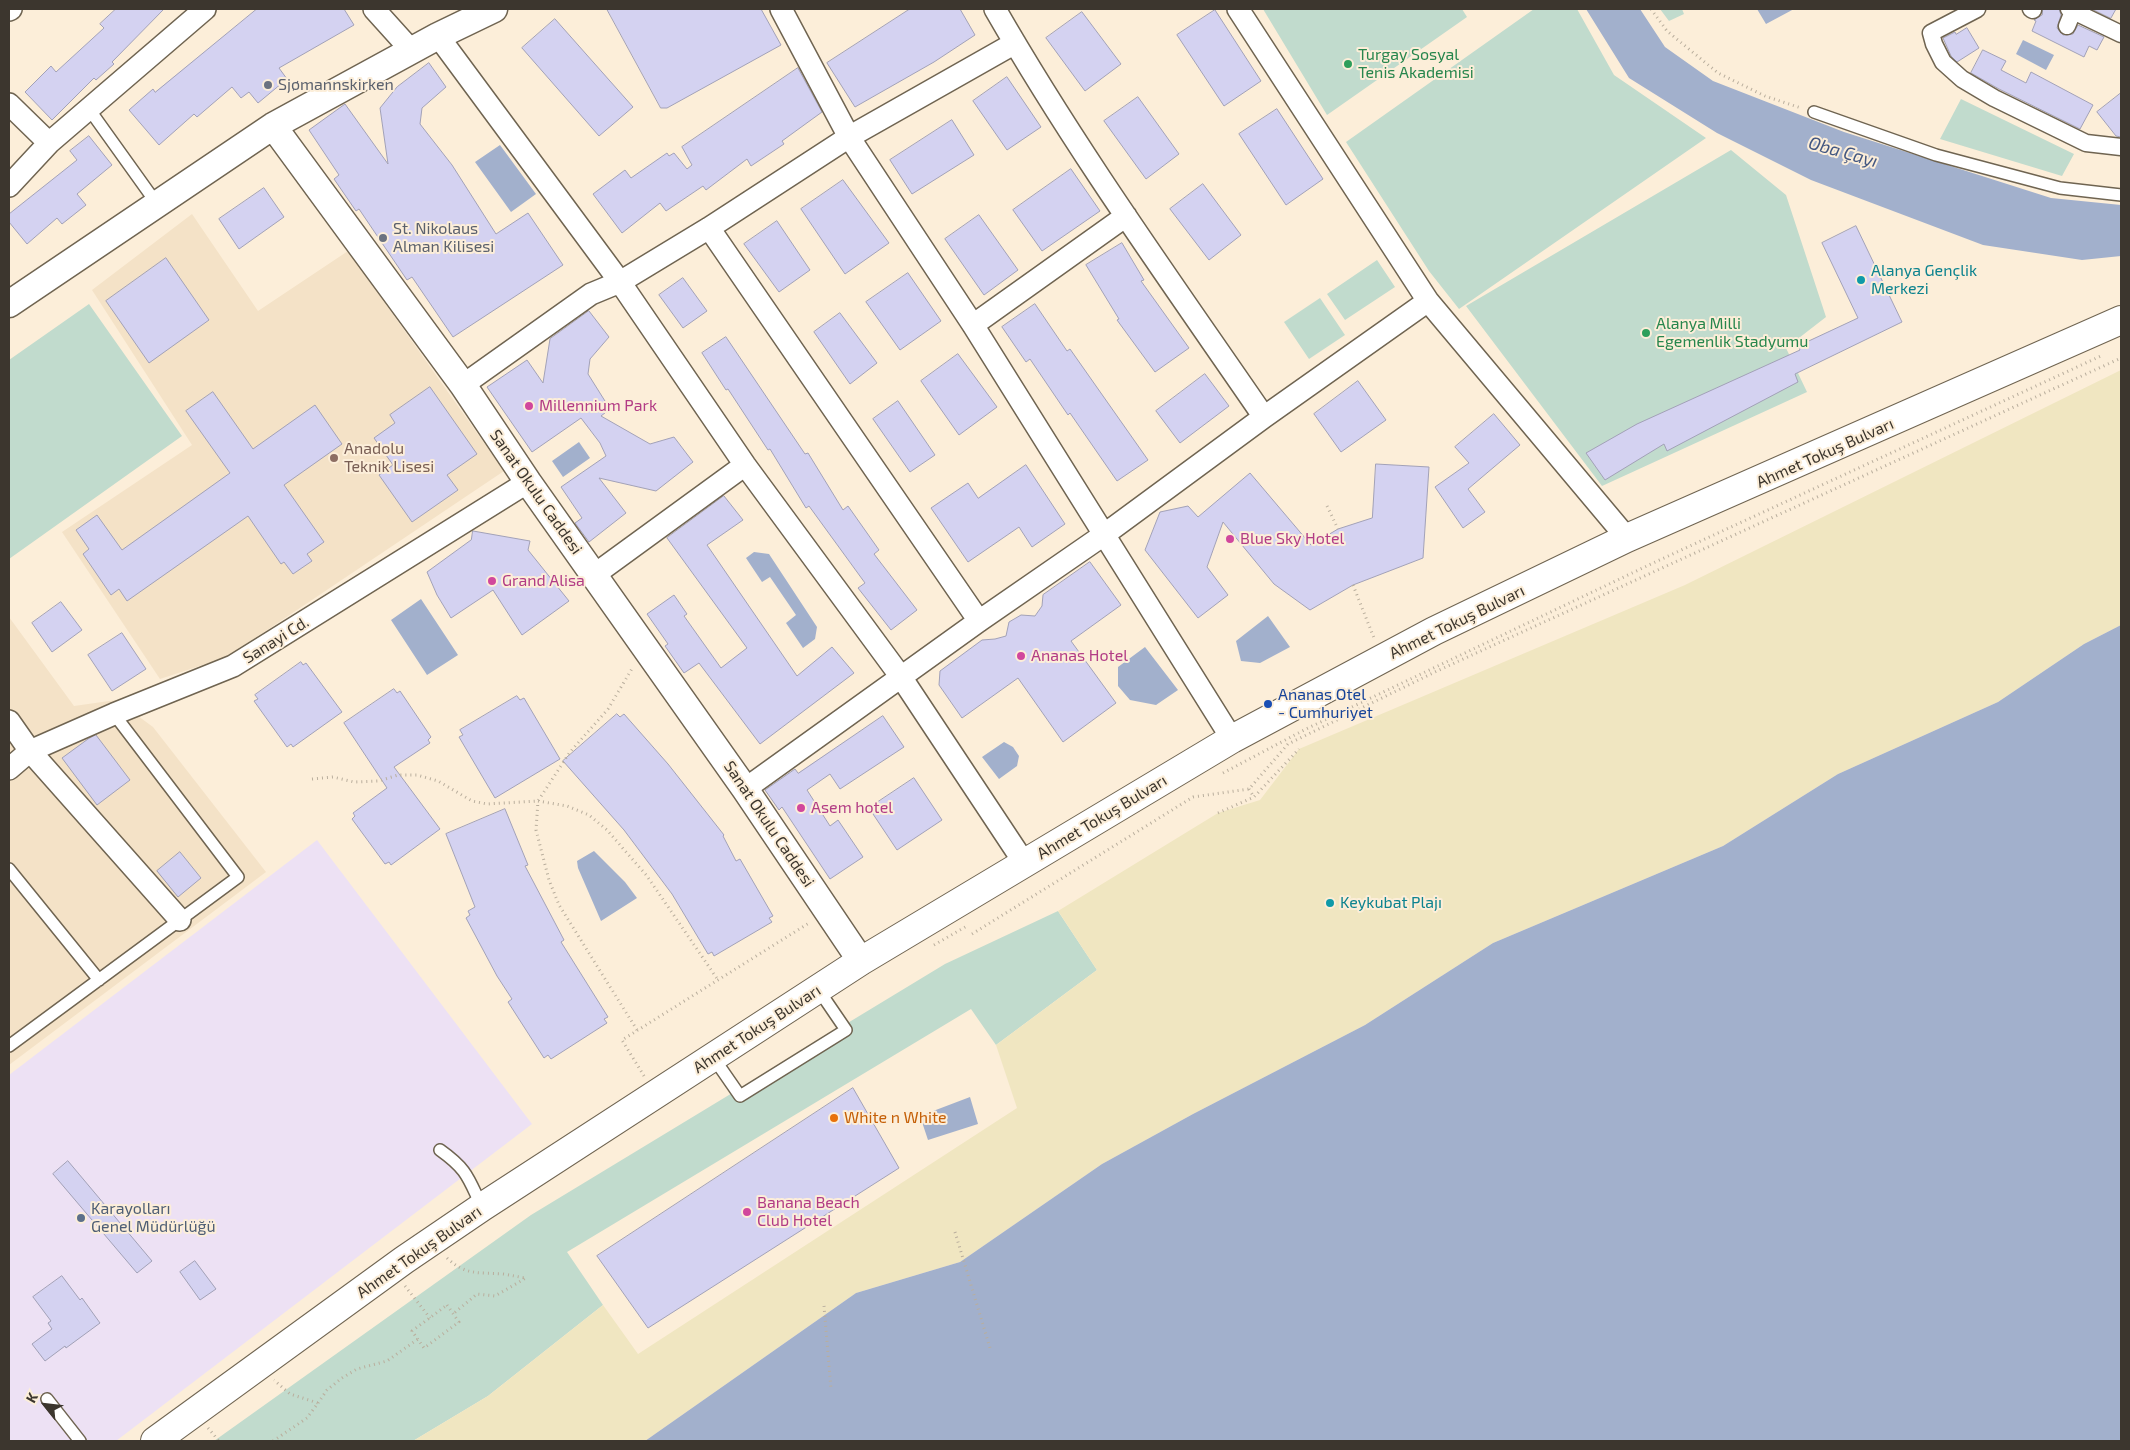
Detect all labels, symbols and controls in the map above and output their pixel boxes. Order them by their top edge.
place label: Turgay Sosyal Tenis Akademisi [1358,45,1474,83]
marker: Turgay Sosyal Tenis Akademisi [1342,58,1354,70]
place label: Sjømannskirken [278,75,394,95]
marker: Sjømannskirken [262,79,274,91]
water label: Oba Çayı [1806,132,1880,172]
place label: St. Nikolaus Alman Kilisesi [393,219,494,257]
marker: St. Nikolaus Alman Kilisesi [377,232,389,244]
place label: Alanya Gençlik Merkezi [1871,261,1977,299]
marker: Alanya Gençlik Merkezi [1855,274,1867,286]
place label: Alanya Milli Egemenlik Stadyumu [1656,314,1808,352]
marker: Alanya Milli Egemenlik Stadyumu [1640,327,1652,339]
place label: Millennium Park [539,396,657,416]
marker: Millennium Park [523,400,535,412]
street label: Ahmet Tokuş Bulvarı [1753,414,1897,492]
street label: Sanat Okulu Caddesi [486,426,586,558]
place label: Anadolu Teknik Lisesi [344,439,434,477]
marker: Anadolu Teknik Lisesi [328,452,340,464]
place label: Blue Sky Hotel [1240,529,1344,549]
marker: Blue Sky Hotel [1224,533,1236,545]
place label: Grand Alisa [502,571,585,591]
marker: Grand Alisa [486,575,498,587]
street label: Ahmet Tokuş Bulvarı [1386,581,1528,663]
street label: Sanayi Cd. [240,612,312,668]
place label: Ananas Hotel [1031,646,1128,666]
marker: Ananas Hotel [1015,650,1027,662]
place label: Ananas Otel - Cumhuriyet [1278,685,1373,723]
marker: Ananas Otel - Cumhuriyet [1262,698,1274,710]
street label: Sanat Okulu Caddesi [720,757,818,891]
street label: Ahmet Tokuş Bulvarı [1034,771,1170,863]
place label: Asem hotel [811,798,893,818]
marker: Asem hotel [795,802,807,814]
place label: Keykubat Plajı [1340,893,1442,913]
marker: Keykubat Plajı [1324,897,1336,909]
street label: Ahmet Tokuş Bulvarı [690,981,824,1077]
place label: White n White [844,1108,947,1128]
marker: White n White [828,1112,840,1124]
place label: Banana Beach Club Hotel [757,1193,860,1231]
place label: Karayolları Genel Müdürlüğü [91,1199,216,1237]
street label: Ahmet Tokuş Bulvarı [353,1202,485,1302]
marker: Banana Beach Club Hotel [741,1206,753,1218]
marker: Karayolları Genel Müdürlüğü [75,1212,87,1224]
north arrow [20,1380,70,1430]
text: K [22,1389,41,1406]

